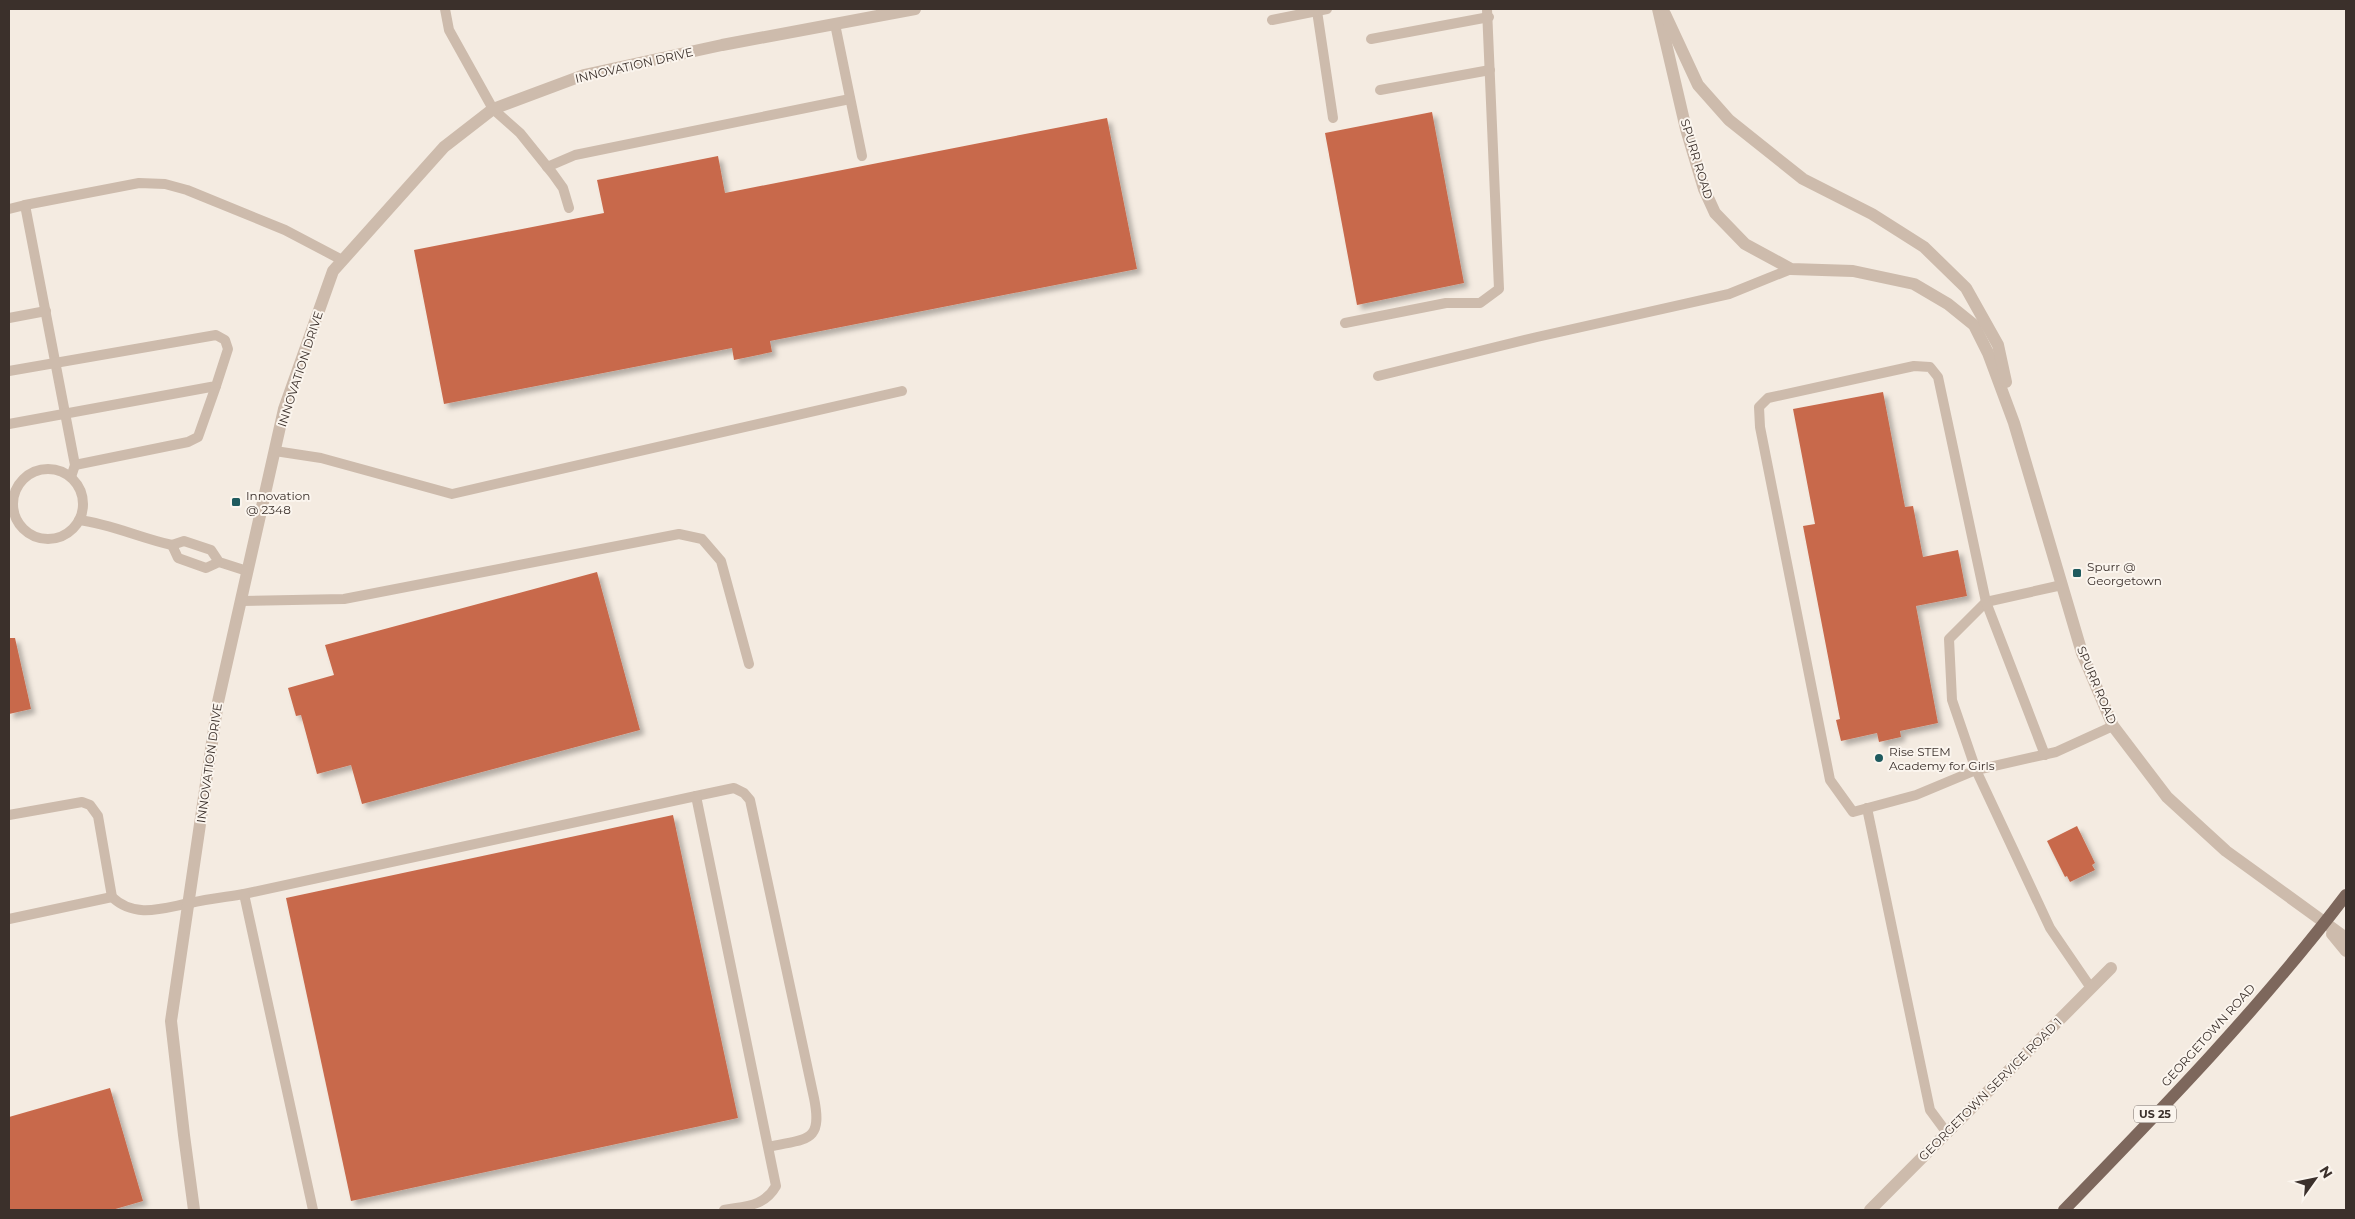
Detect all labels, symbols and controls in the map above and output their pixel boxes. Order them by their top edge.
street label: INNOVATION DRIVE [573,44,695,86]
street label: SPURR ROAD [1678,117,1716,201]
street label: INNOVATION DRIVE [274,309,326,429]
place label: Innovation @ 2348 [246,488,310,517]
marker: Innovation @ 2348 [230,496,242,508]
place label: Spurr @ Georgetown [2087,559,2162,588]
marker: Spurr @ Georgetown [2071,567,2083,579]
street label: SPURR ROAD [2074,644,2120,726]
street label: INNOVATION DRIVE [193,702,225,824]
place label: Rise STEM Academy for Girls [1889,744,1995,773]
marker: Rise STEM Academy for Girls [1873,752,1885,764]
street label: GEORGETOWN ROAD [2158,980,2258,1089]
street label: GEORGETOWN SERVICE ROAD 1 [1915,1014,2065,1164]
road number: US 25 [2134,1106,2176,1122]
north arrow [2290,1154,2340,1204]
text: N [2315,1162,2337,1182]

